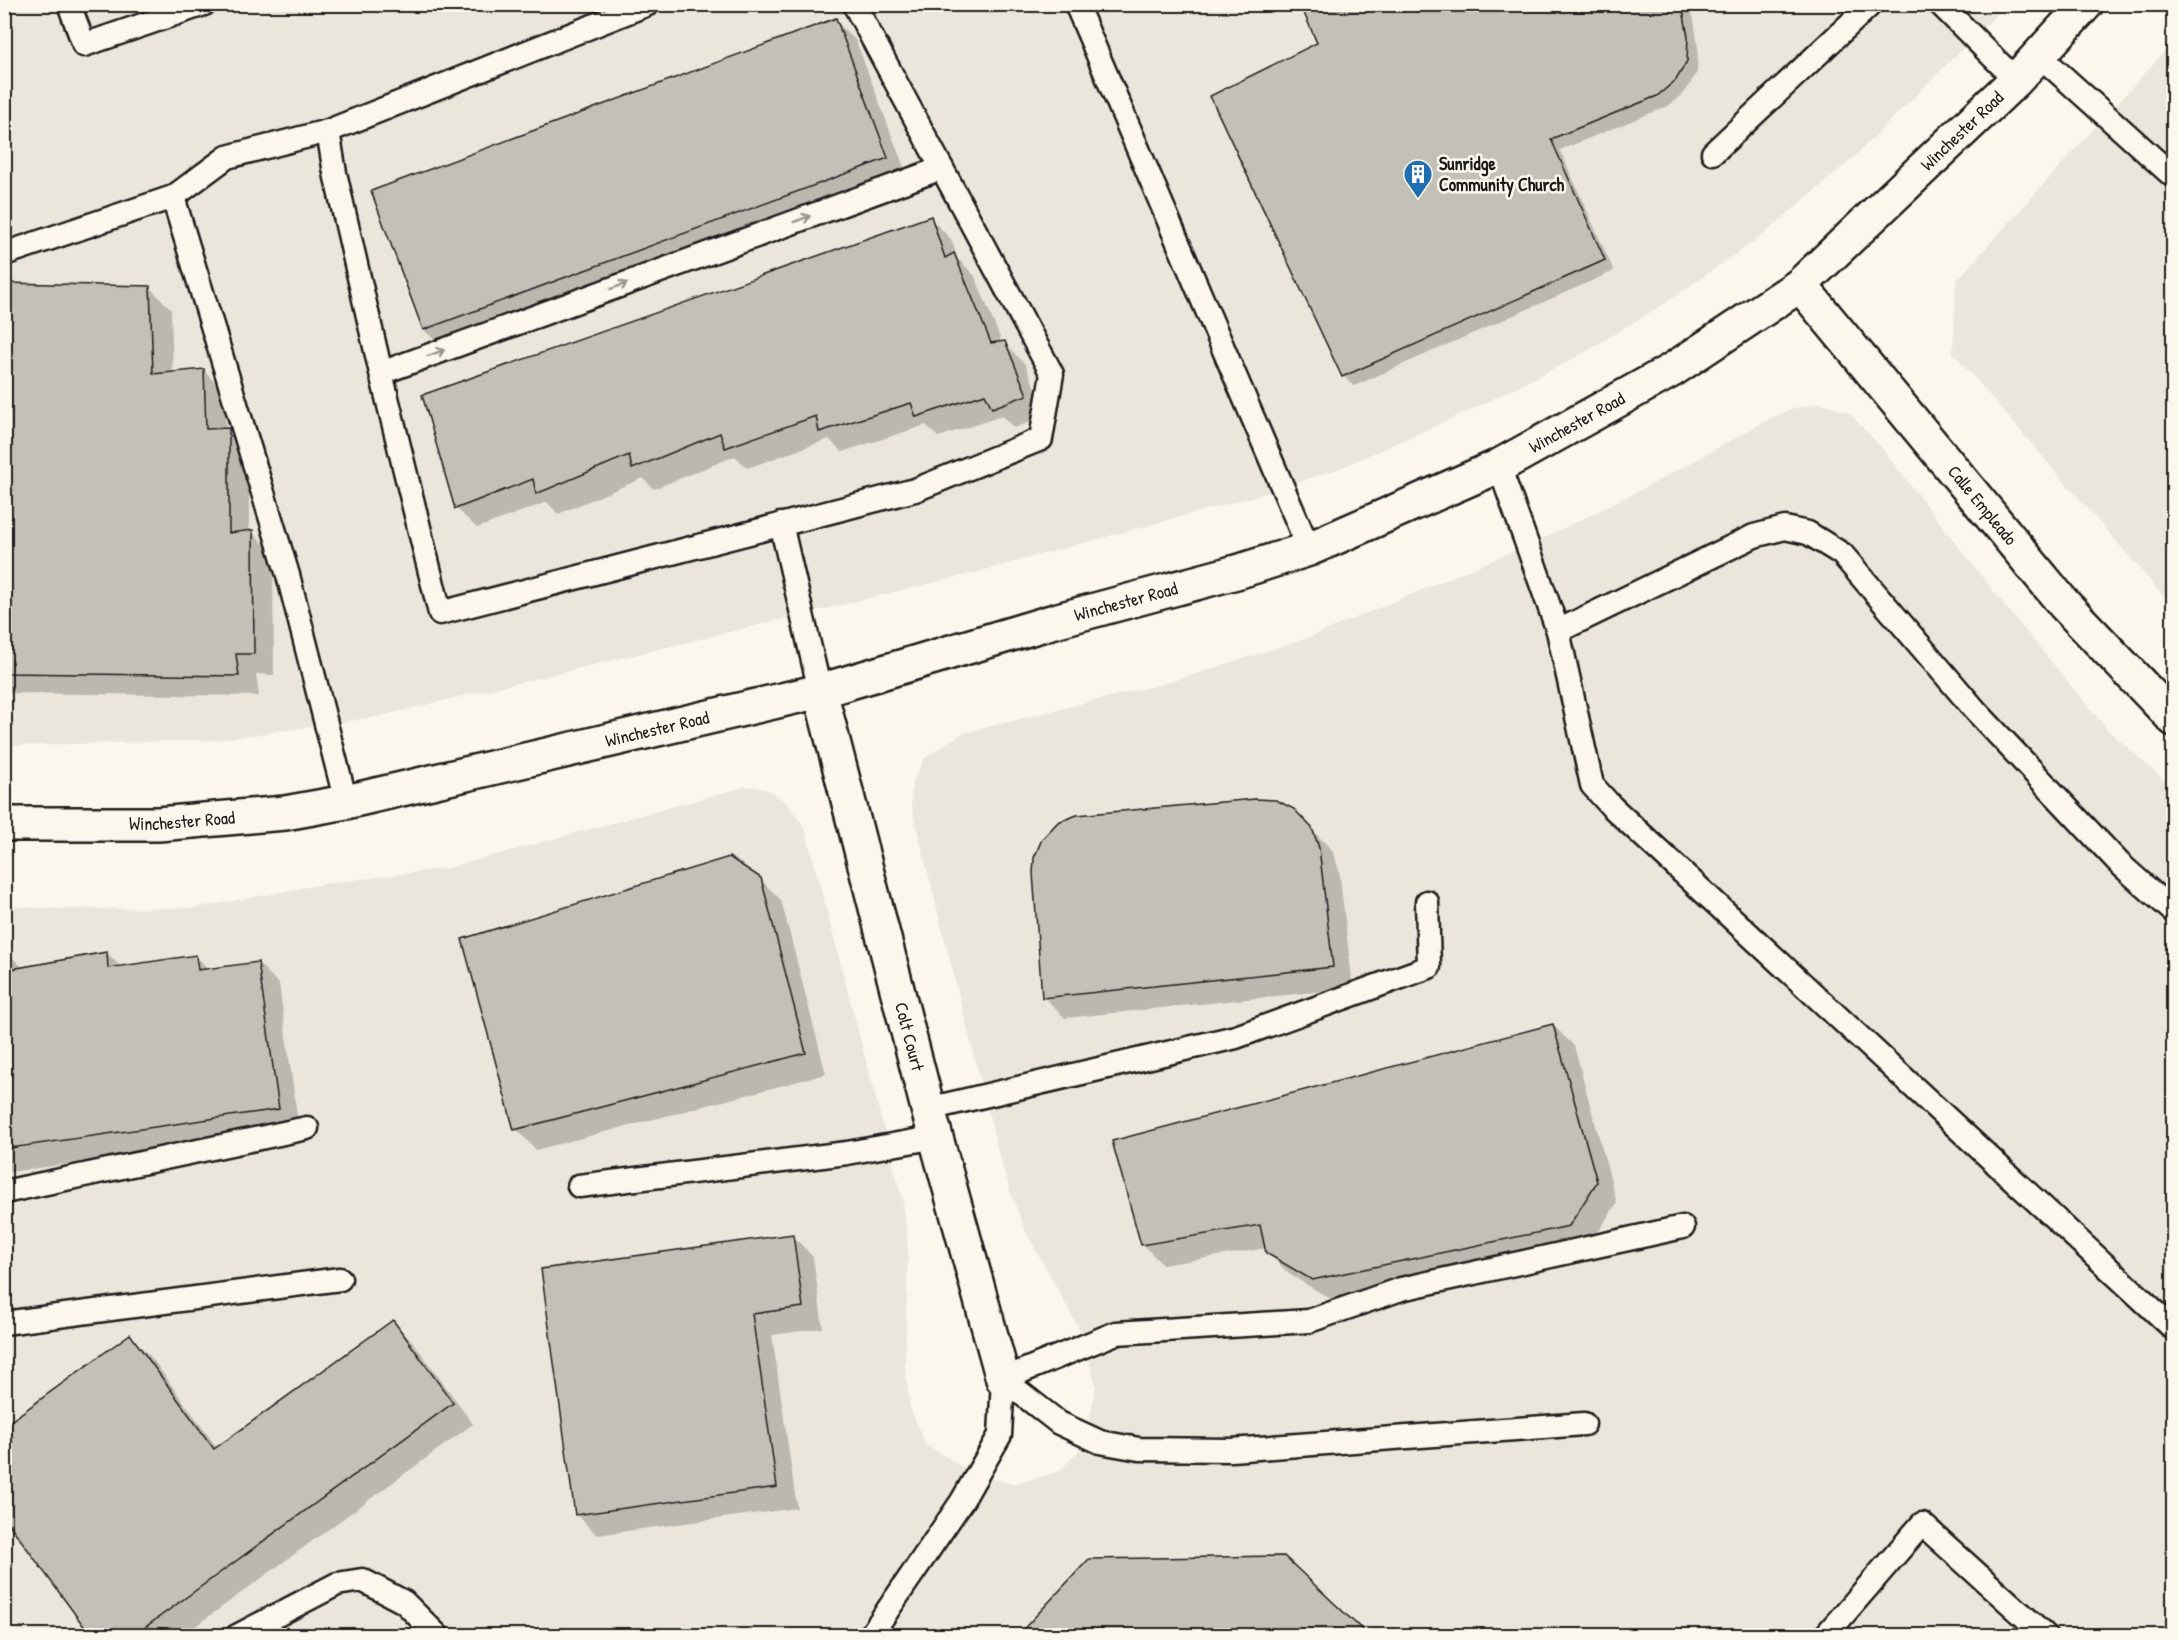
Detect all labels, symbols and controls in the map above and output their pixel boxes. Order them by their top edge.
street label: Winchester Road [1915,85,2009,176]
place label: Sunridge Community Church [1439,151,1564,198]
building icon: Sunridge Community Church [1402,158,1434,200]
one-way arrow [792,213,811,224]
one-way arrow [609,279,628,290]
one-way arrow [426,346,445,357]
street label: Winchester Road [1524,386,1629,459]
street label: Calle Empleado [1942,460,2023,550]
street label: Winchester Road [1071,575,1180,627]
street label: Winchester Road [603,704,711,753]
street label: Winchester Road [129,804,236,836]
street label: Colt Court [889,1000,931,1074]

